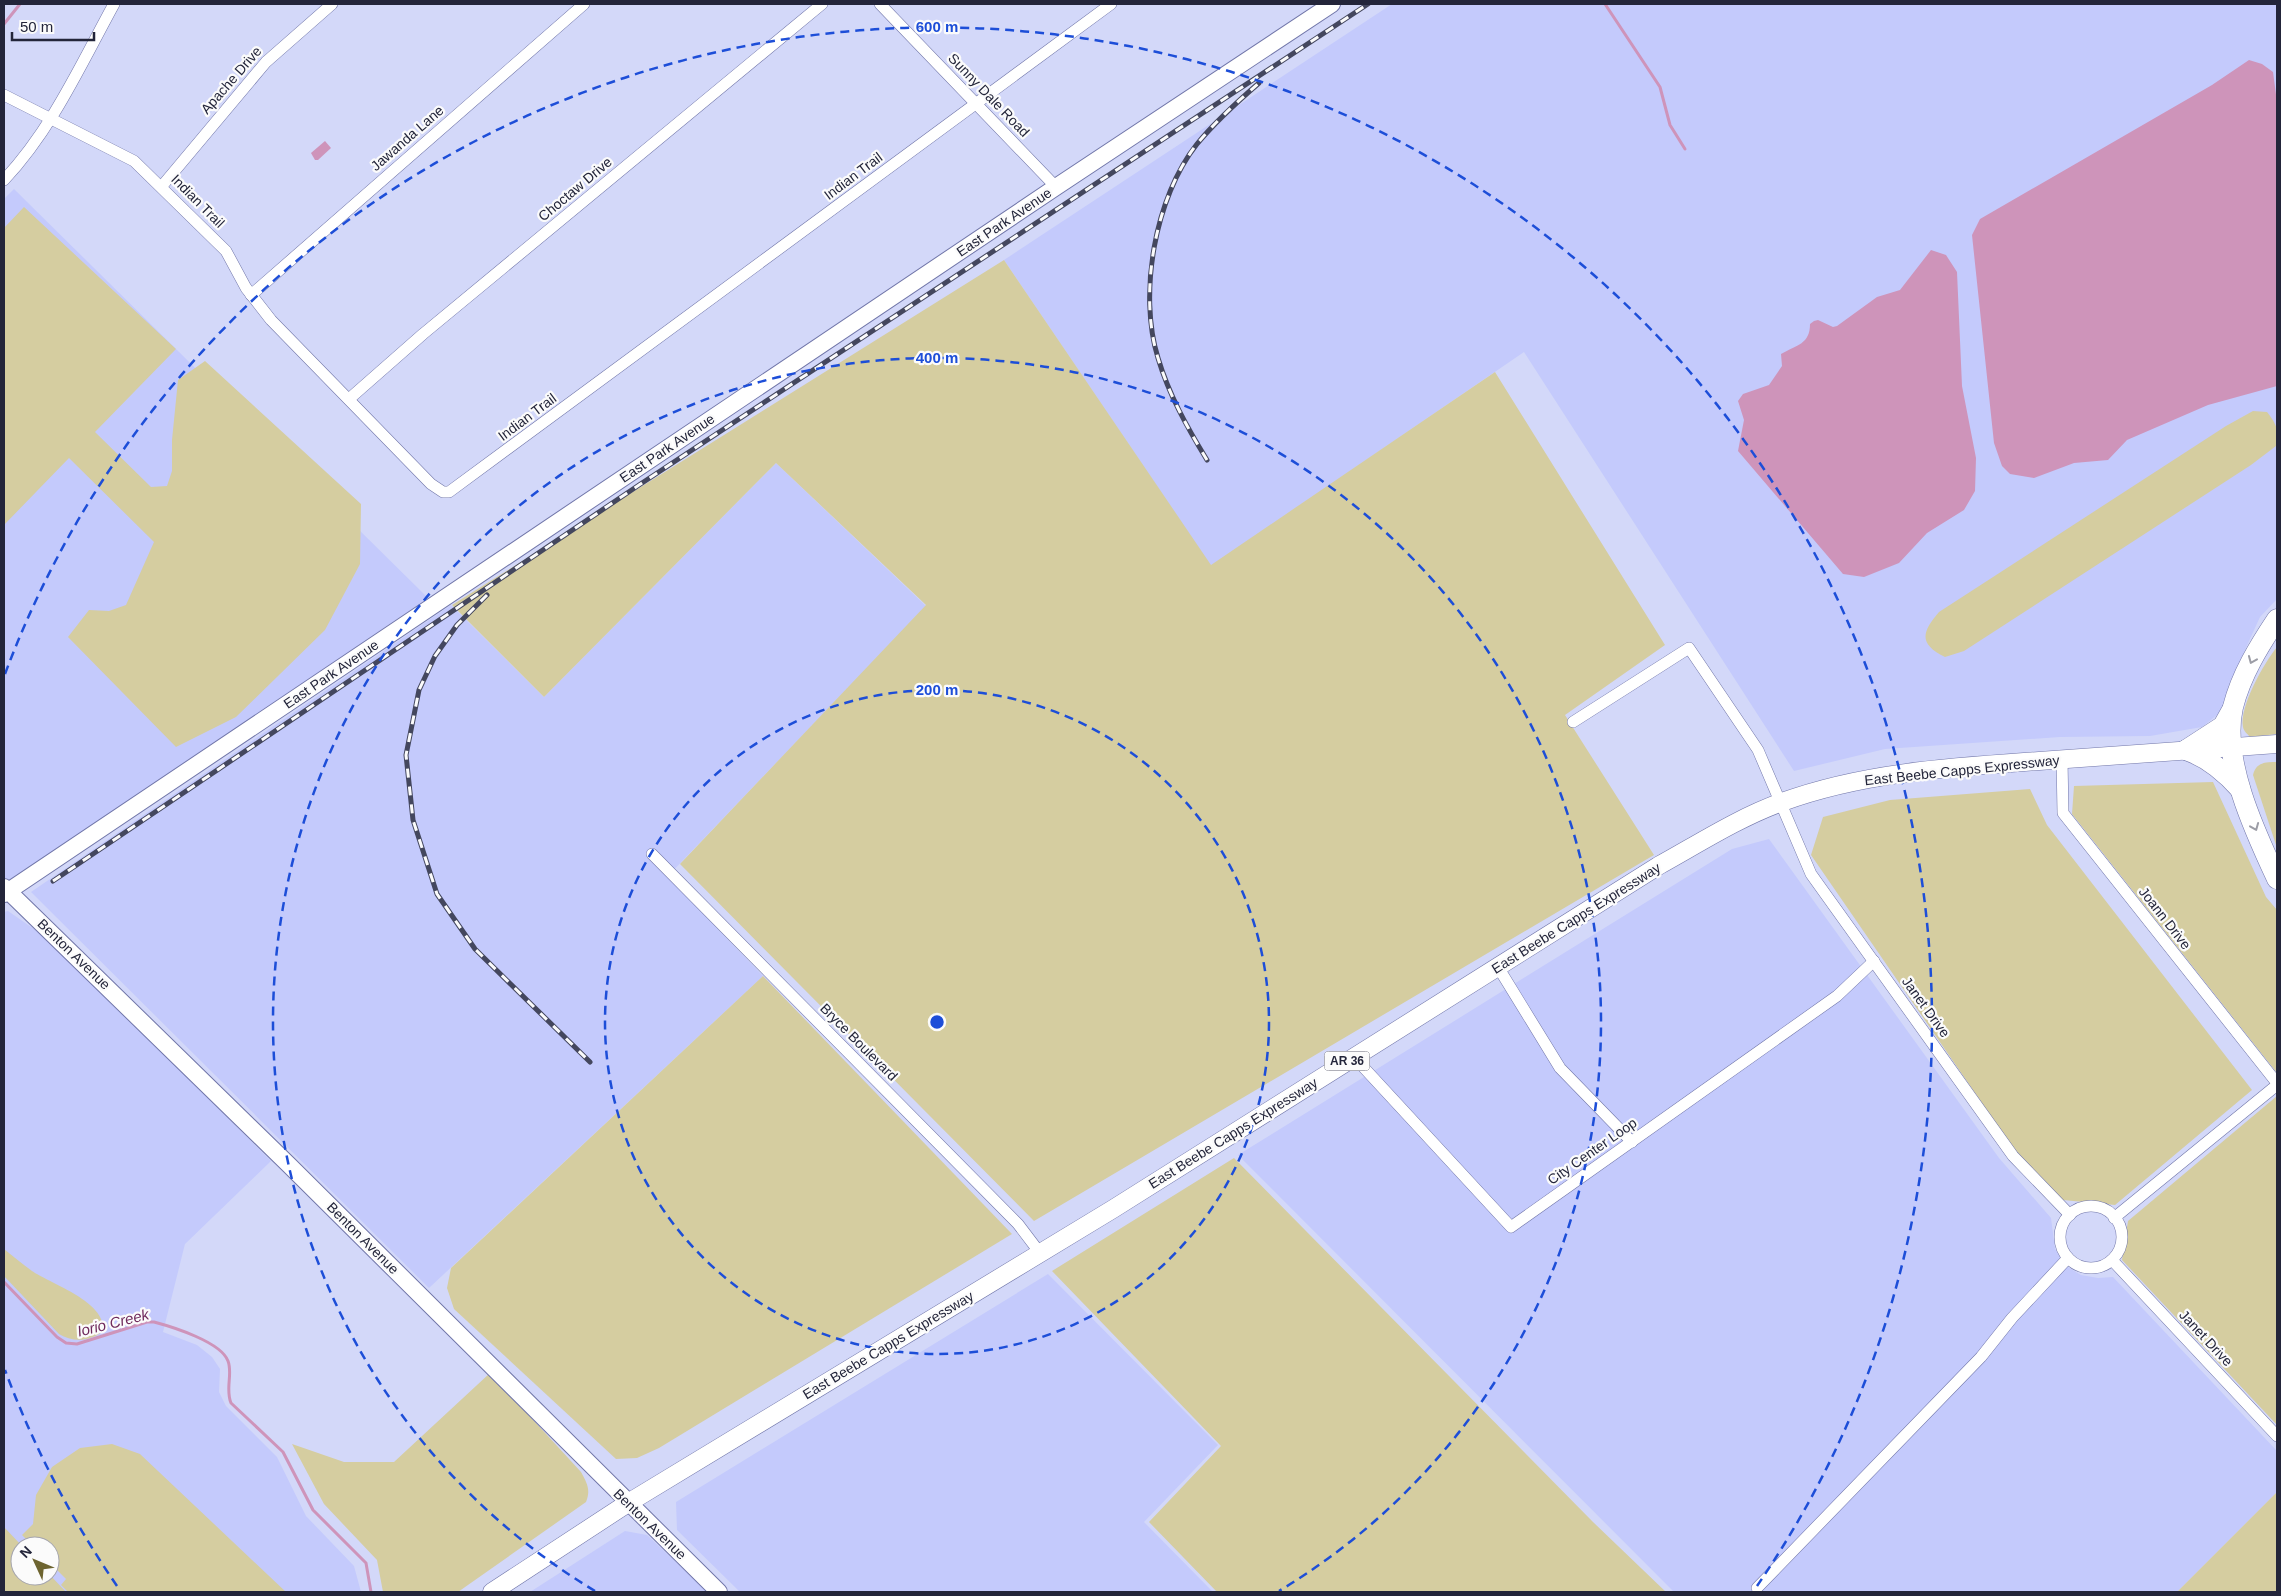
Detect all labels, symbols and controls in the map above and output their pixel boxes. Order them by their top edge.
scale bar [12,10,95,42]
text: 50 m [20,18,53,35]
text: 600 m [916,18,958,35]
street label: Apache Drive [197,43,265,117]
street label: Sunny Dale Road [945,50,1033,140]
street label: Jawanda Lane [367,102,447,174]
street label: Indian Trail [821,149,885,203]
street label: Choctaw Drive [535,153,615,224]
street label: Indian Trail [168,171,228,231]
street label: East Park Avenue [953,184,1055,260]
text: 400 m [916,349,958,366]
street label: Indian Trail [495,390,559,444]
street label: East Park Avenue [616,410,718,486]
street label: East Park Avenue [280,636,382,712]
one-way arrow [2248,655,2258,664]
text: 200 m [916,681,958,698]
street label: East Beebe Capps Expressway [1864,752,2060,788]
one-way arrow [2249,822,2260,831]
street label: East Beebe Capps Expressway [1489,859,1663,977]
street label: Joann Drive [2136,884,2194,953]
street label: Benton Avenue [34,915,114,993]
street label: Janet Drive [1899,974,1953,1041]
street label: Bryce Boulevard [817,1000,901,1084]
centre of rings [928,1013,946,1031]
road number: AR 36 [1324,1052,1370,1070]
street label: East Beebe Capps Expressway [1146,1074,1320,1192]
street label: City Center Loop [1544,1114,1640,1188]
street label: Benton Avenue [324,1199,402,1277]
street label: East Beebe Capps Expressway [800,1288,976,1402]
water label: Iorio Creek [75,1305,152,1340]
street label: Janet Drive [2176,1307,2236,1370]
street label: Benton Avenue [610,1485,690,1563]
north arrow [10,1536,60,1586]
text: N [16,1543,35,1561]

